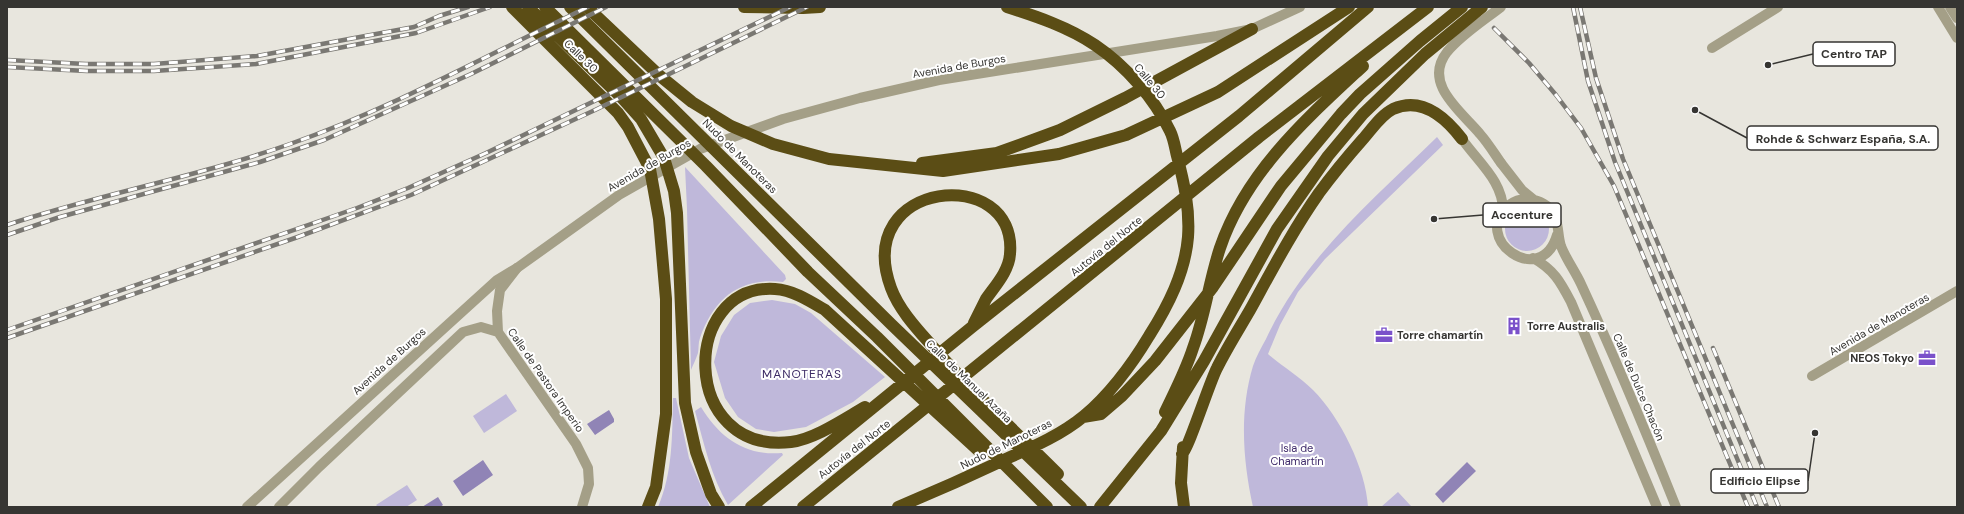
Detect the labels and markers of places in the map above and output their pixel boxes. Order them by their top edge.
callout: Centro TAP [1813,42,1895,66]
callout: Rohde & Schwarz España, S.A. [1747,126,1938,150]
callout: Accenture [1483,203,1561,227]
building icon: Torre Australis [1504,316,1524,336]
place label: Torre Australis [1527,319,1605,333]
office icon: Torre chamartín [1374,325,1394,345]
place label: Torre chamartín [1397,328,1483,342]
office icon: NEOS Tokyo [1917,348,1937,368]
place label: NEOS Tokyo [1850,351,1914,365]
callout: Edificio Elipse [1711,469,1808,493]

